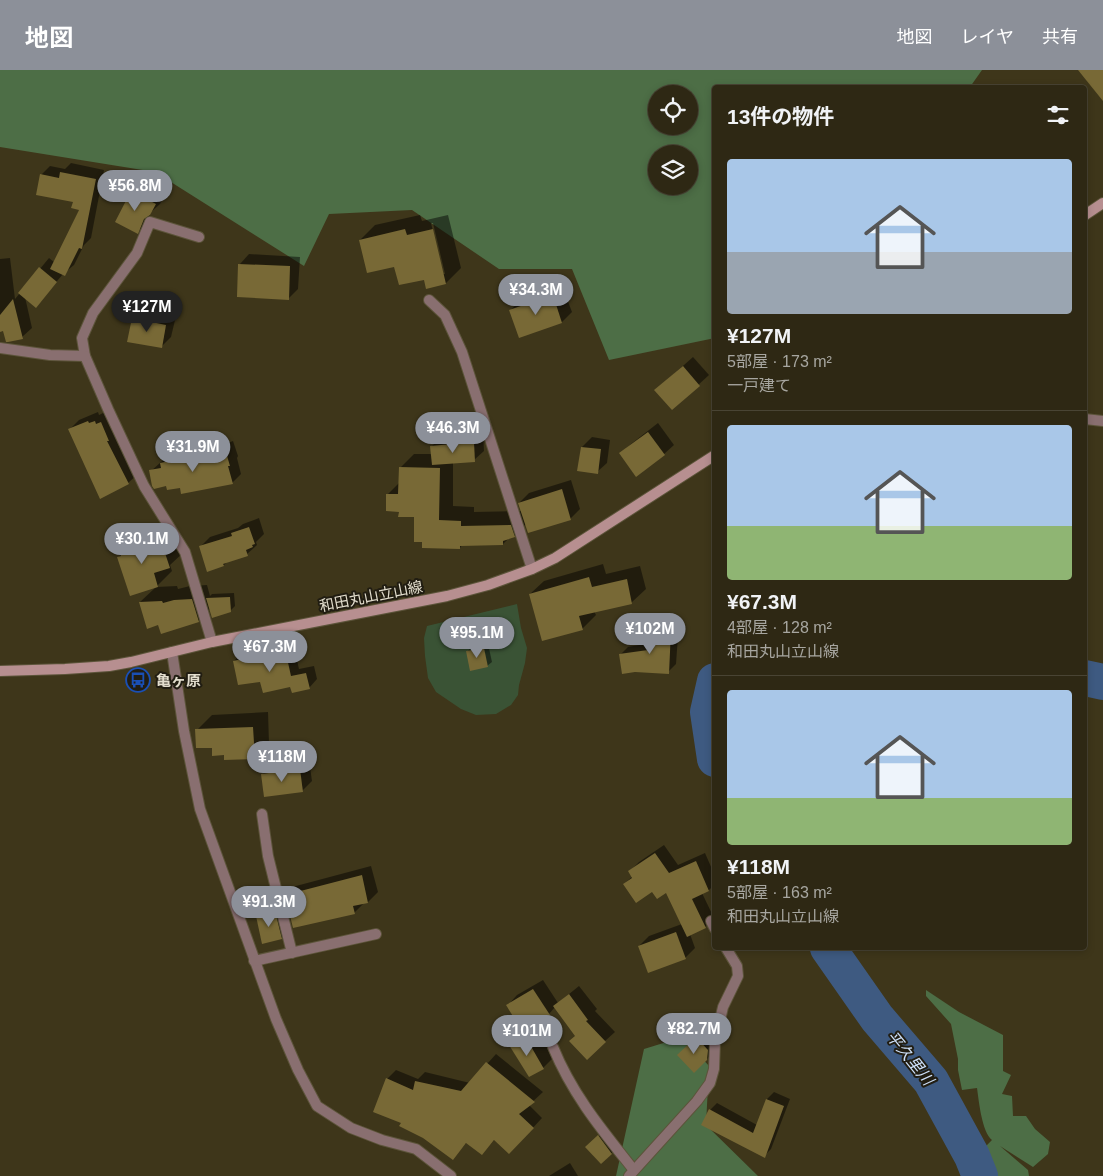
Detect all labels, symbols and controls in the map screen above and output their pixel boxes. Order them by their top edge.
text: 地図 [25,24,73,51]
text: 地図 [897,27,933,47]
text: レイヤ [961,27,1014,47]
text: 共有 [1042,27,1078,47]
map controls [648,85,698,195]
button: locate [648,85,698,135]
icon: filters [1044,101,1072,129]
text: 13件の物件 [727,105,834,128]
button: layers [648,145,698,195]
pin: ¥56.8M [94,170,176,212]
text: ¥56.8M [108,177,162,194]
icon: home [855,192,945,282]
pin: ¥34.3M [495,274,577,316]
text: ¥34.3M [509,281,563,298]
pin: ¥127M [112,290,182,333]
text: ¥127M [123,298,171,315]
text: ¥127M [727,324,791,347]
text: 5部屋 · 173 m² [727,353,832,370]
text: 一戸建て [727,377,791,394]
pin: ¥46.3M [412,412,494,454]
text: ¥46.3M [426,419,480,436]
pin: ¥31.9M [152,430,234,473]
text: ¥31.9M [166,438,220,455]
icon: home [855,457,945,547]
pin: ¥30.1M [101,522,183,565]
text: ¥30.1M [115,530,169,547]
street label: 和田丸山立山線 [318,578,424,614]
text: ¥67.3M [727,590,797,613]
pin: ¥102M [615,612,685,655]
pin: ¥95.1M [436,616,518,659]
text: 4部屋 · 128 m² [727,619,832,636]
text: ¥102M [626,620,674,637]
text: ¥95.1M [450,624,504,641]
pin: ¥67.3M [229,630,311,673]
text: ¥67.3M [243,638,297,655]
text: 和田丸山立山線 [727,643,839,660]
bus stop icon: 亀ヶ原 [125,667,151,693]
place label: 亀ヶ原 [156,672,201,689]
icon: home [855,722,945,812]
pin: ¥118M [247,740,317,783]
text: ¥118M [258,748,306,765]
text: ¥118M [727,855,790,878]
text: 5部屋 · 163 m² [727,884,832,901]
pin: ¥91.3M [228,886,310,928]
text: ¥91.3M [242,893,296,910]
text: 和田丸山立山線 [727,908,839,925]
pin: ¥82.7M [653,1012,735,1055]
pin: ¥101M [492,1014,562,1057]
text: ¥82.7M [667,1020,721,1037]
text: ¥101M [503,1022,551,1039]
water label: 平久里川 [883,1028,938,1090]

